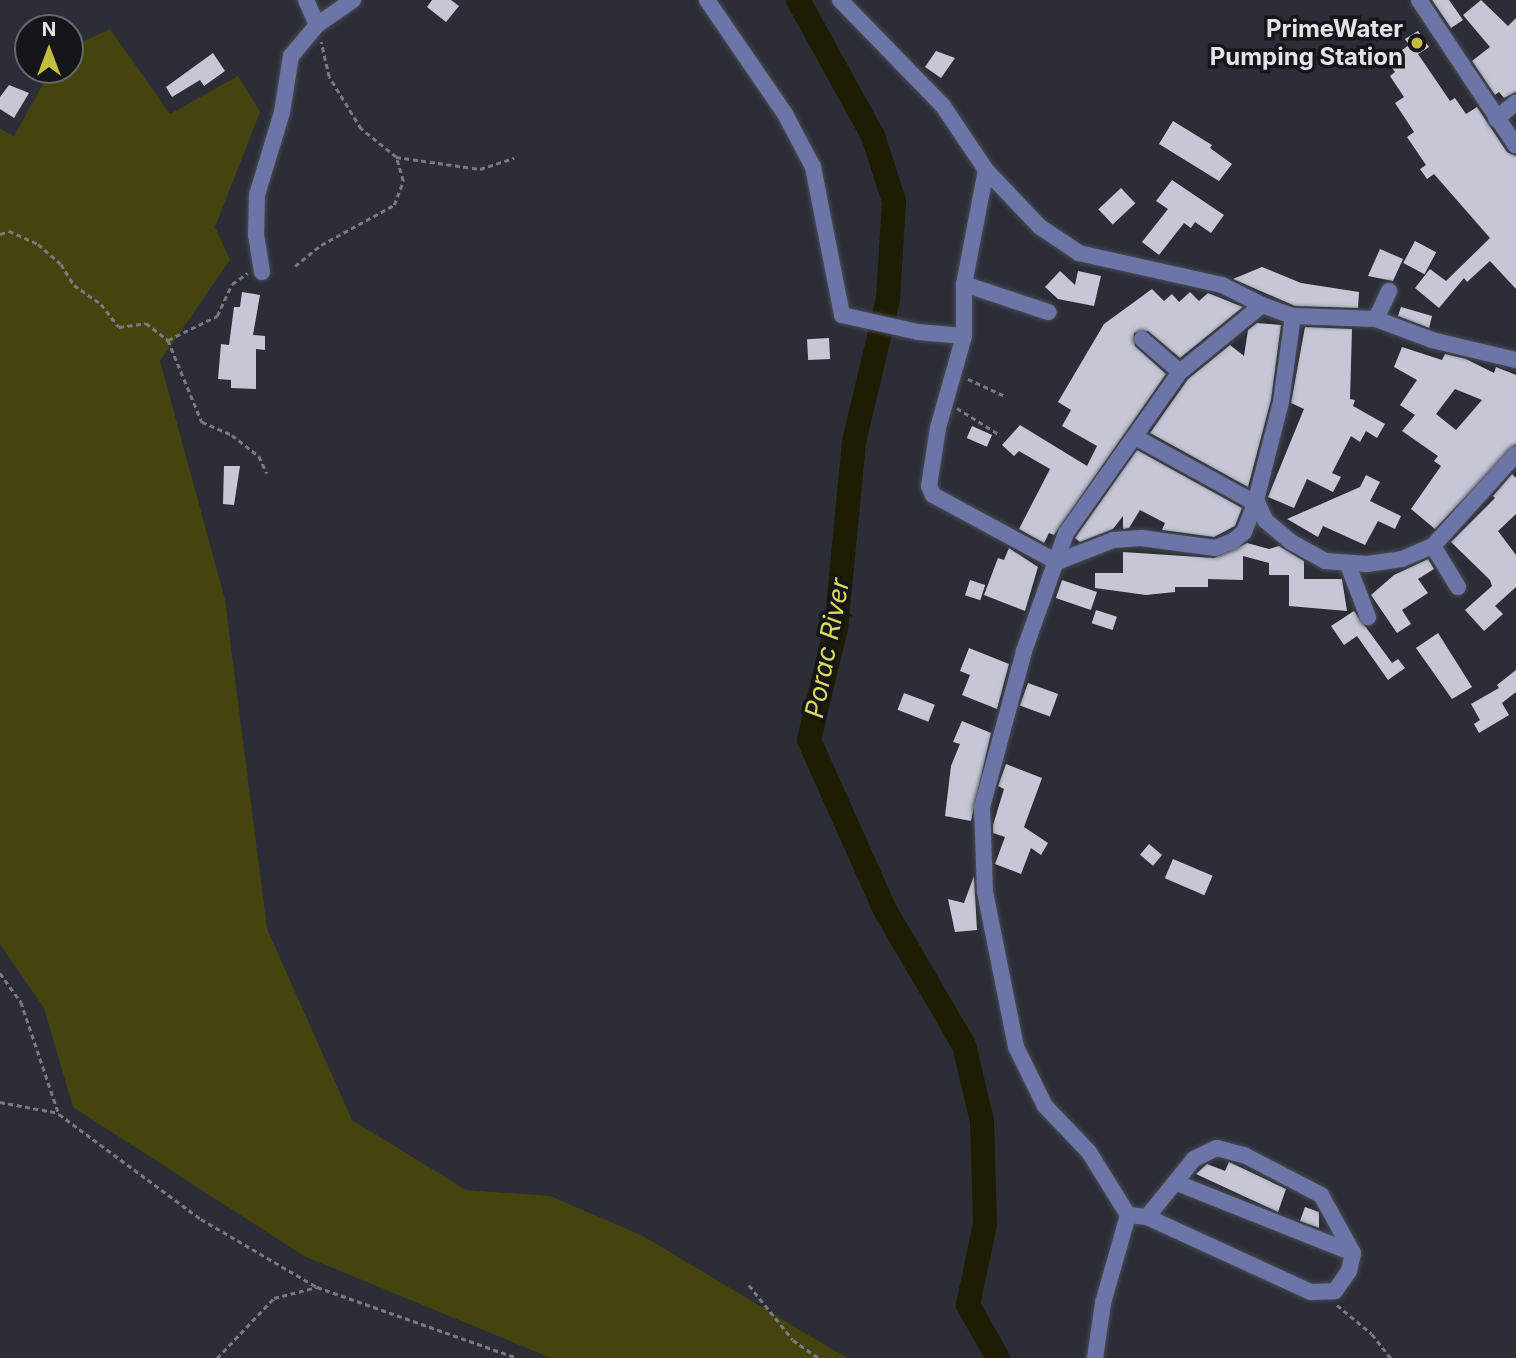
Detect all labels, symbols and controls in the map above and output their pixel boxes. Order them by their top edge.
north arrow [14,14,84,84]
place label: PrimeWater Pumping Station [1210,15,1403,71]
text: N [42,18,56,41]
marker: PrimeWater Pumping Station [1409,35,1425,51]
water label: Porac River [798,576,856,720]

